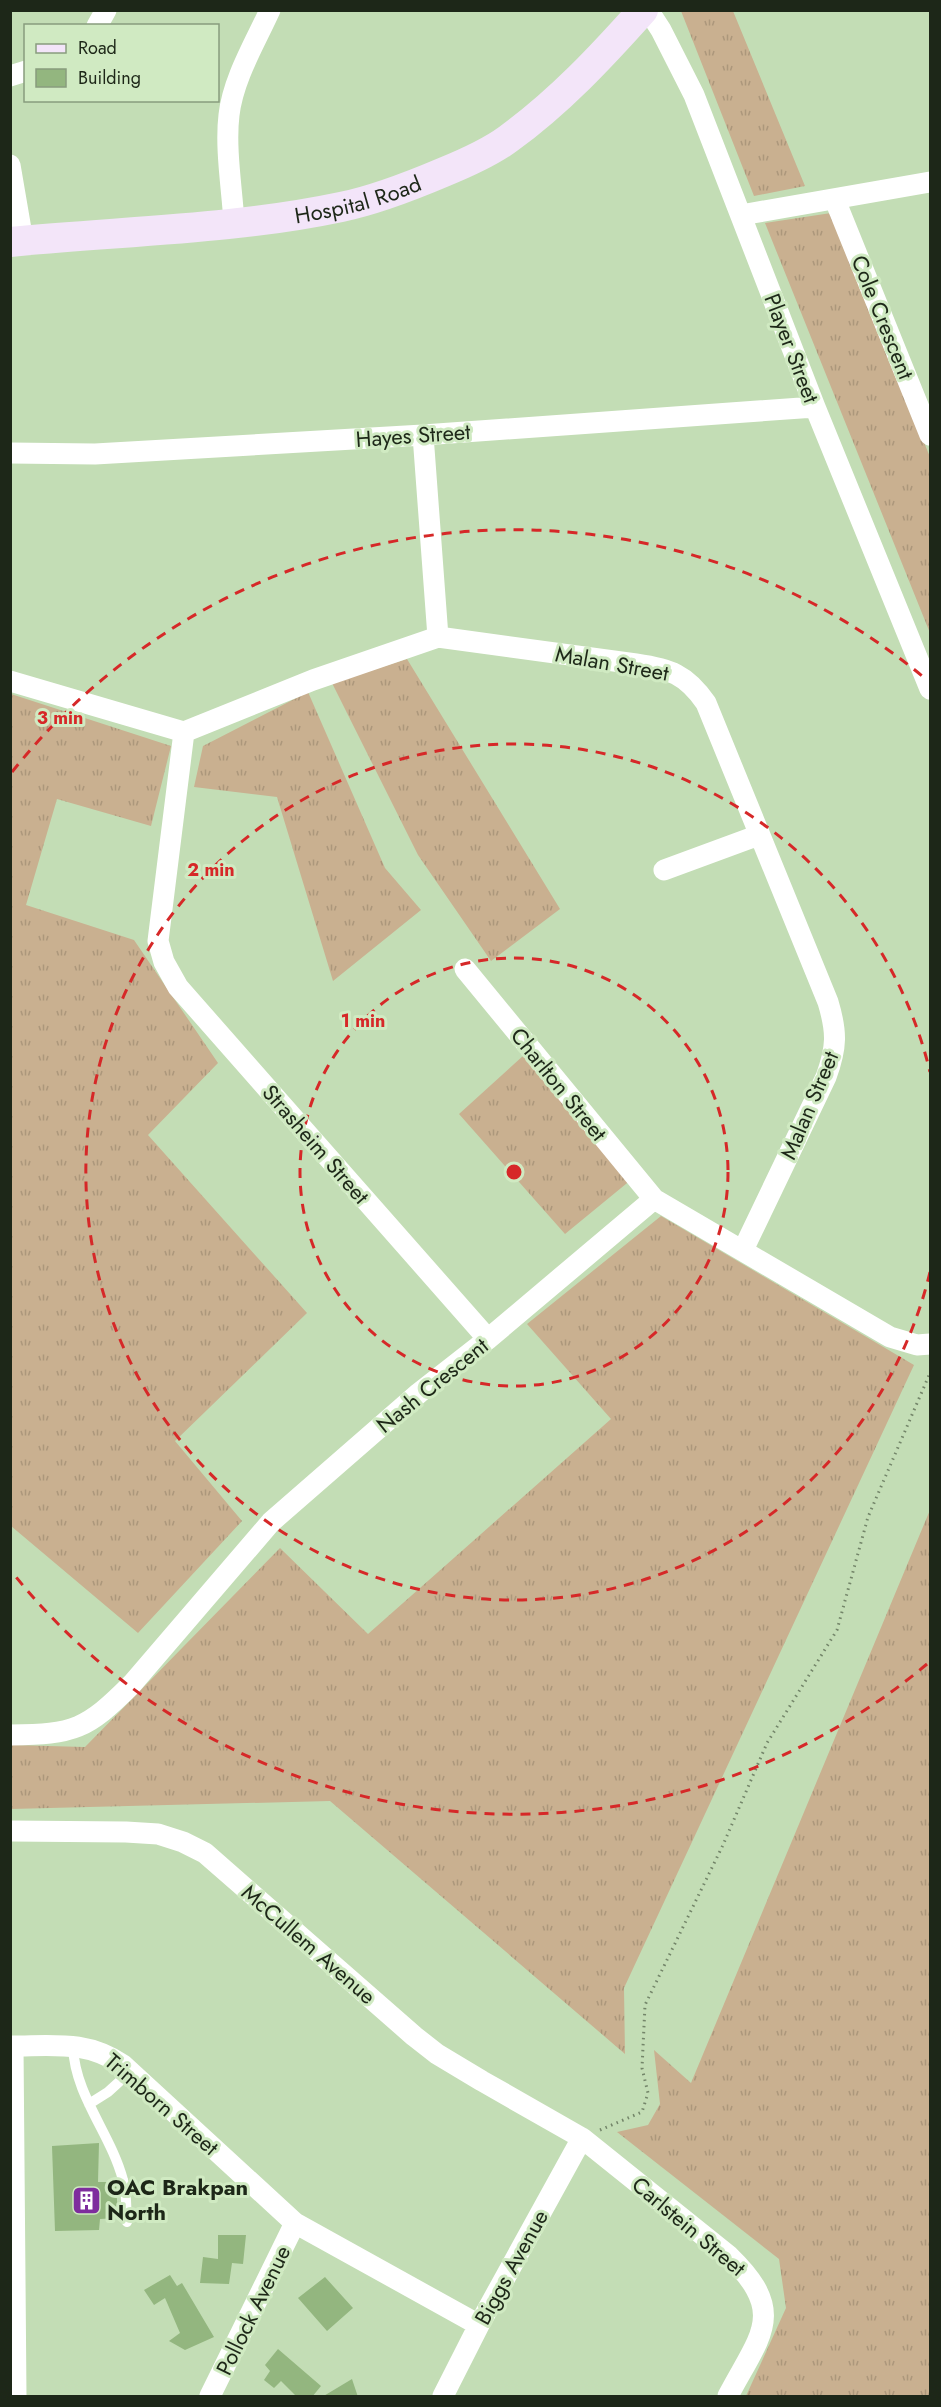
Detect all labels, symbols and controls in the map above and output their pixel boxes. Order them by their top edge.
legend [24,24,219,102]
text: Road [78,35,117,61]
text: Building [78,65,141,91]
street label: Hospital Road [292,167,426,231]
street label: Cole Crescent [844,250,923,384]
street label: Player Street [756,289,828,408]
street label: Hayes Street [355,415,472,455]
street label: Malan Street [553,637,672,689]
text: 3 min [37,705,83,731]
text: 2 min [187,857,235,883]
text: 1 min [341,1008,385,1034]
street label: Charlton Street [503,1020,615,1148]
street label: Malan Street [772,1045,846,1164]
street label: Strasheim Street [255,1077,377,1211]
centre of rings [504,1162,524,1182]
street label: Nash Crescent [369,1329,495,1440]
street label: McCullem Avenue [235,1877,383,2011]
street label: Trimborn Street [98,2045,226,2163]
street label: Carlstein Street [625,2169,753,2284]
place label: OAC Brakpan North [107,2171,248,2228]
building icon: OAC Brakpan North [70,2184,102,2216]
street label: Biggs Avenue [466,2204,556,2330]
street label: Pollock Avenue [208,2240,298,2380]

